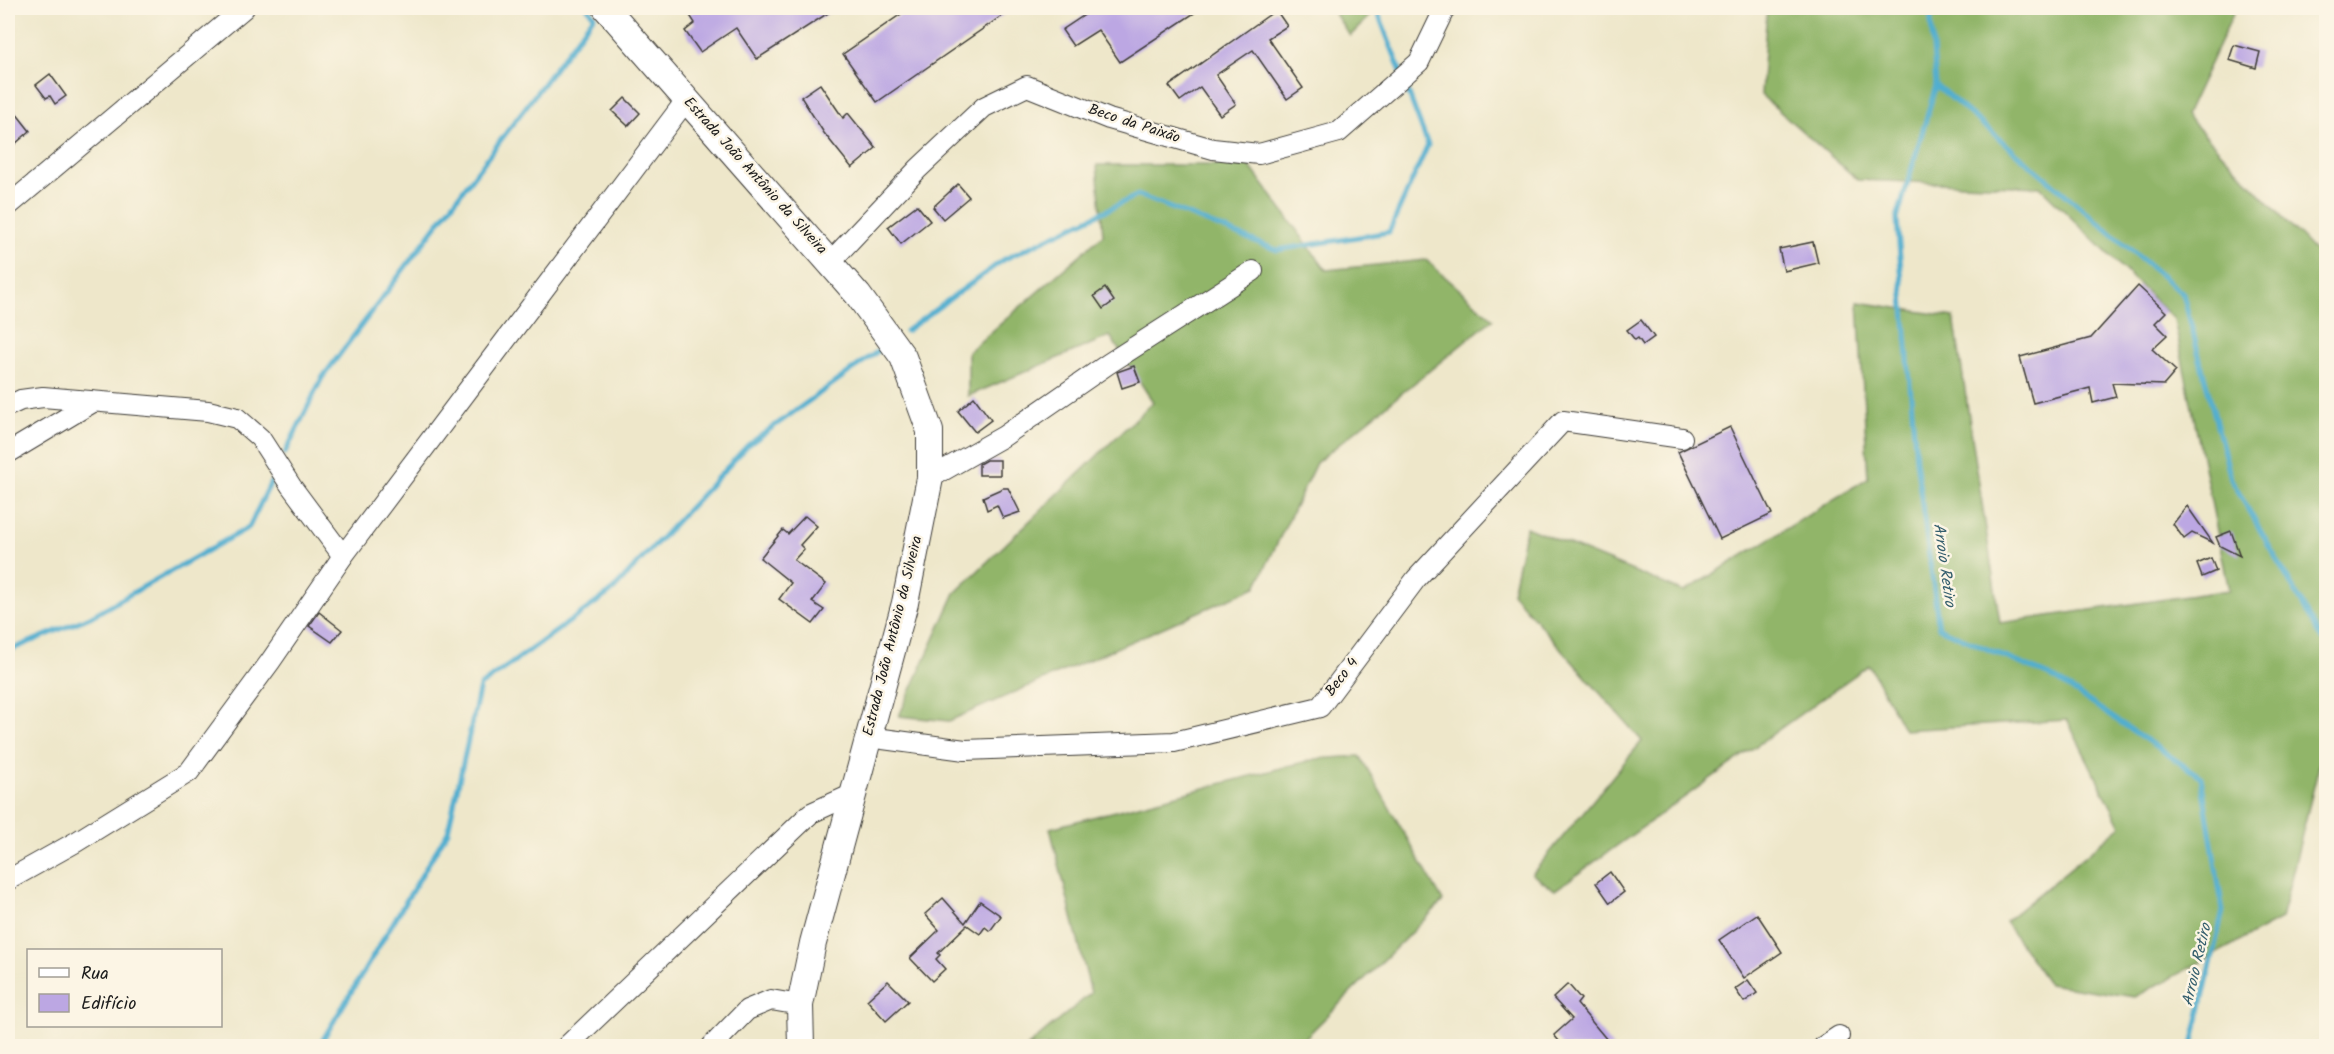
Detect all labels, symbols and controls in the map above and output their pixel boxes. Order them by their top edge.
street label: Estrada João Antônio da Silveira [677,92,833,260]
street label: Beco da Paixão [1085,98,1183,150]
water label: Arroio Retiro [1926,522,1962,610]
street label: Estrada João Antônio da Silveira [856,533,930,739]
street label: Beco 4 [1319,652,1365,702]
water label: Arroio Retiro [2175,920,2219,1009]
legend [27,949,222,1027]
text: Rua [81,960,109,989]
text: Edifício [81,990,136,1019]

